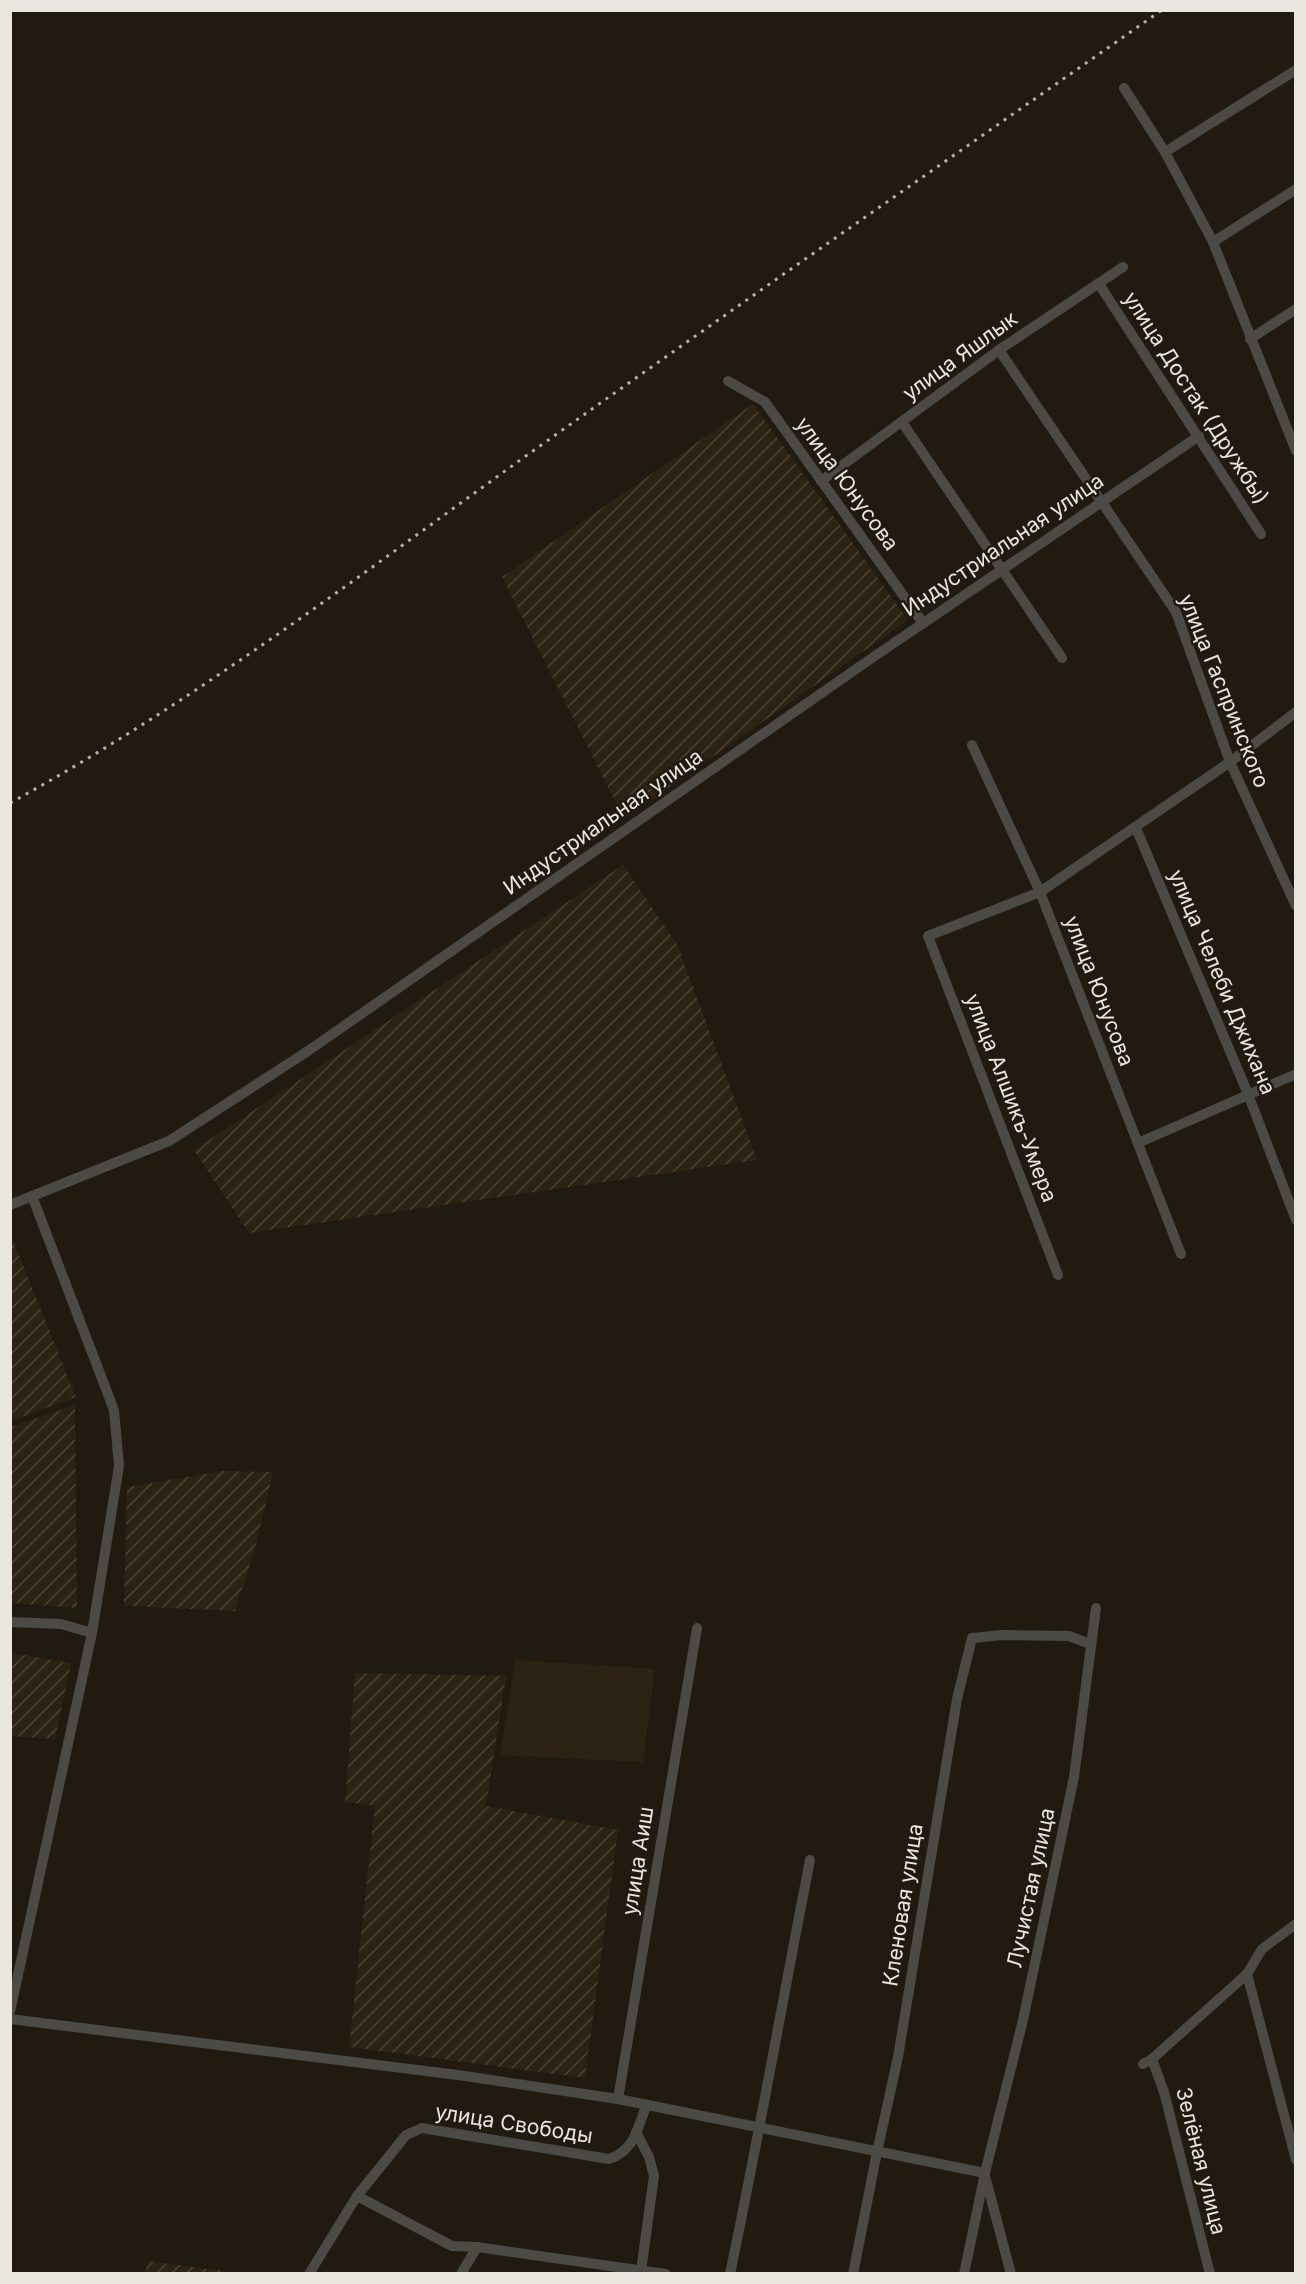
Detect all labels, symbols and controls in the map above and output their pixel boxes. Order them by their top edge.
street label: улица Достак (Дружбы) [1118,287,1274,509]
street label: улица Яшлык [898,305,1022,405]
street label: улица Юнусова [791,412,904,555]
street label: Индустриальная улица [897,468,1108,621]
street label: улица Гаспринского [1174,590,1275,791]
street label: Индустриальная улица [498,743,707,900]
street label: улица Челеби Джихана [1164,866,1281,1098]
street label: улица Юнусова [1059,912,1140,1069]
street label: улица Алшикъ-Умера [960,990,1063,1205]
street label: улица Аиш [617,1805,658,1917]
street label: Лучистая улица [1001,1806,1060,1970]
street label: Кленовая улица [877,1822,928,1988]
street label: Зелёная улица [1171,2085,1232,2237]
street label: улица Свободы [434,2099,595,2148]

